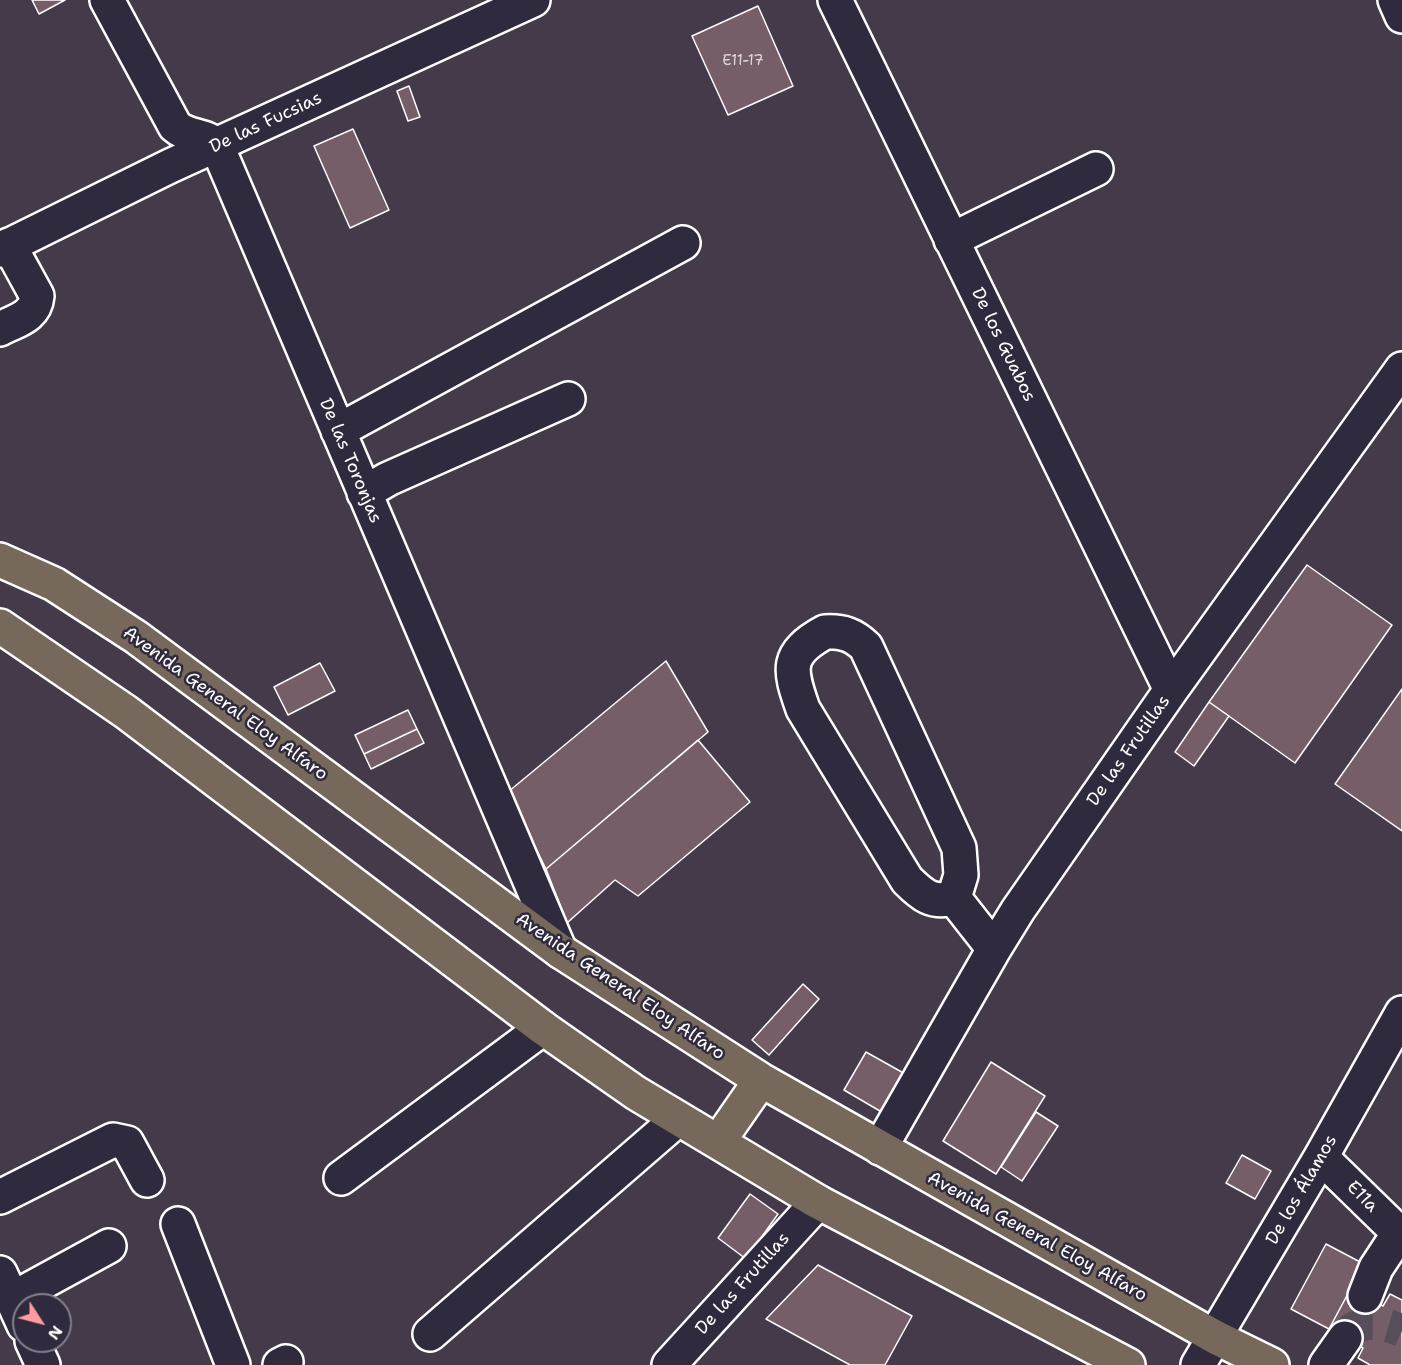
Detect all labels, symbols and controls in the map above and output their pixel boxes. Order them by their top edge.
house number: E11-17 [722,52,764,70]
street label: De las Fucsias [206,88,326,158]
street label: De los Guabos [966,285,1040,405]
street label: De las Toronjas [314,395,386,527]
street label: Avenida General Eloy Alfaro [118,622,332,786]
street label: De las Frutillas [1083,691,1175,811]
street label: Avenida General Eloy Alfaro [511,909,729,1065]
street label: De los Álamos [1262,1131,1342,1249]
street label: Avenida General Eloy Alfaro [923,1167,1151,1307]
street label: E11a [1342,1177,1382,1217]
street label: De las Frutillas [691,1228,795,1340]
north arrow [12,1293,72,1353]
text: N [43,1321,68,1344]

